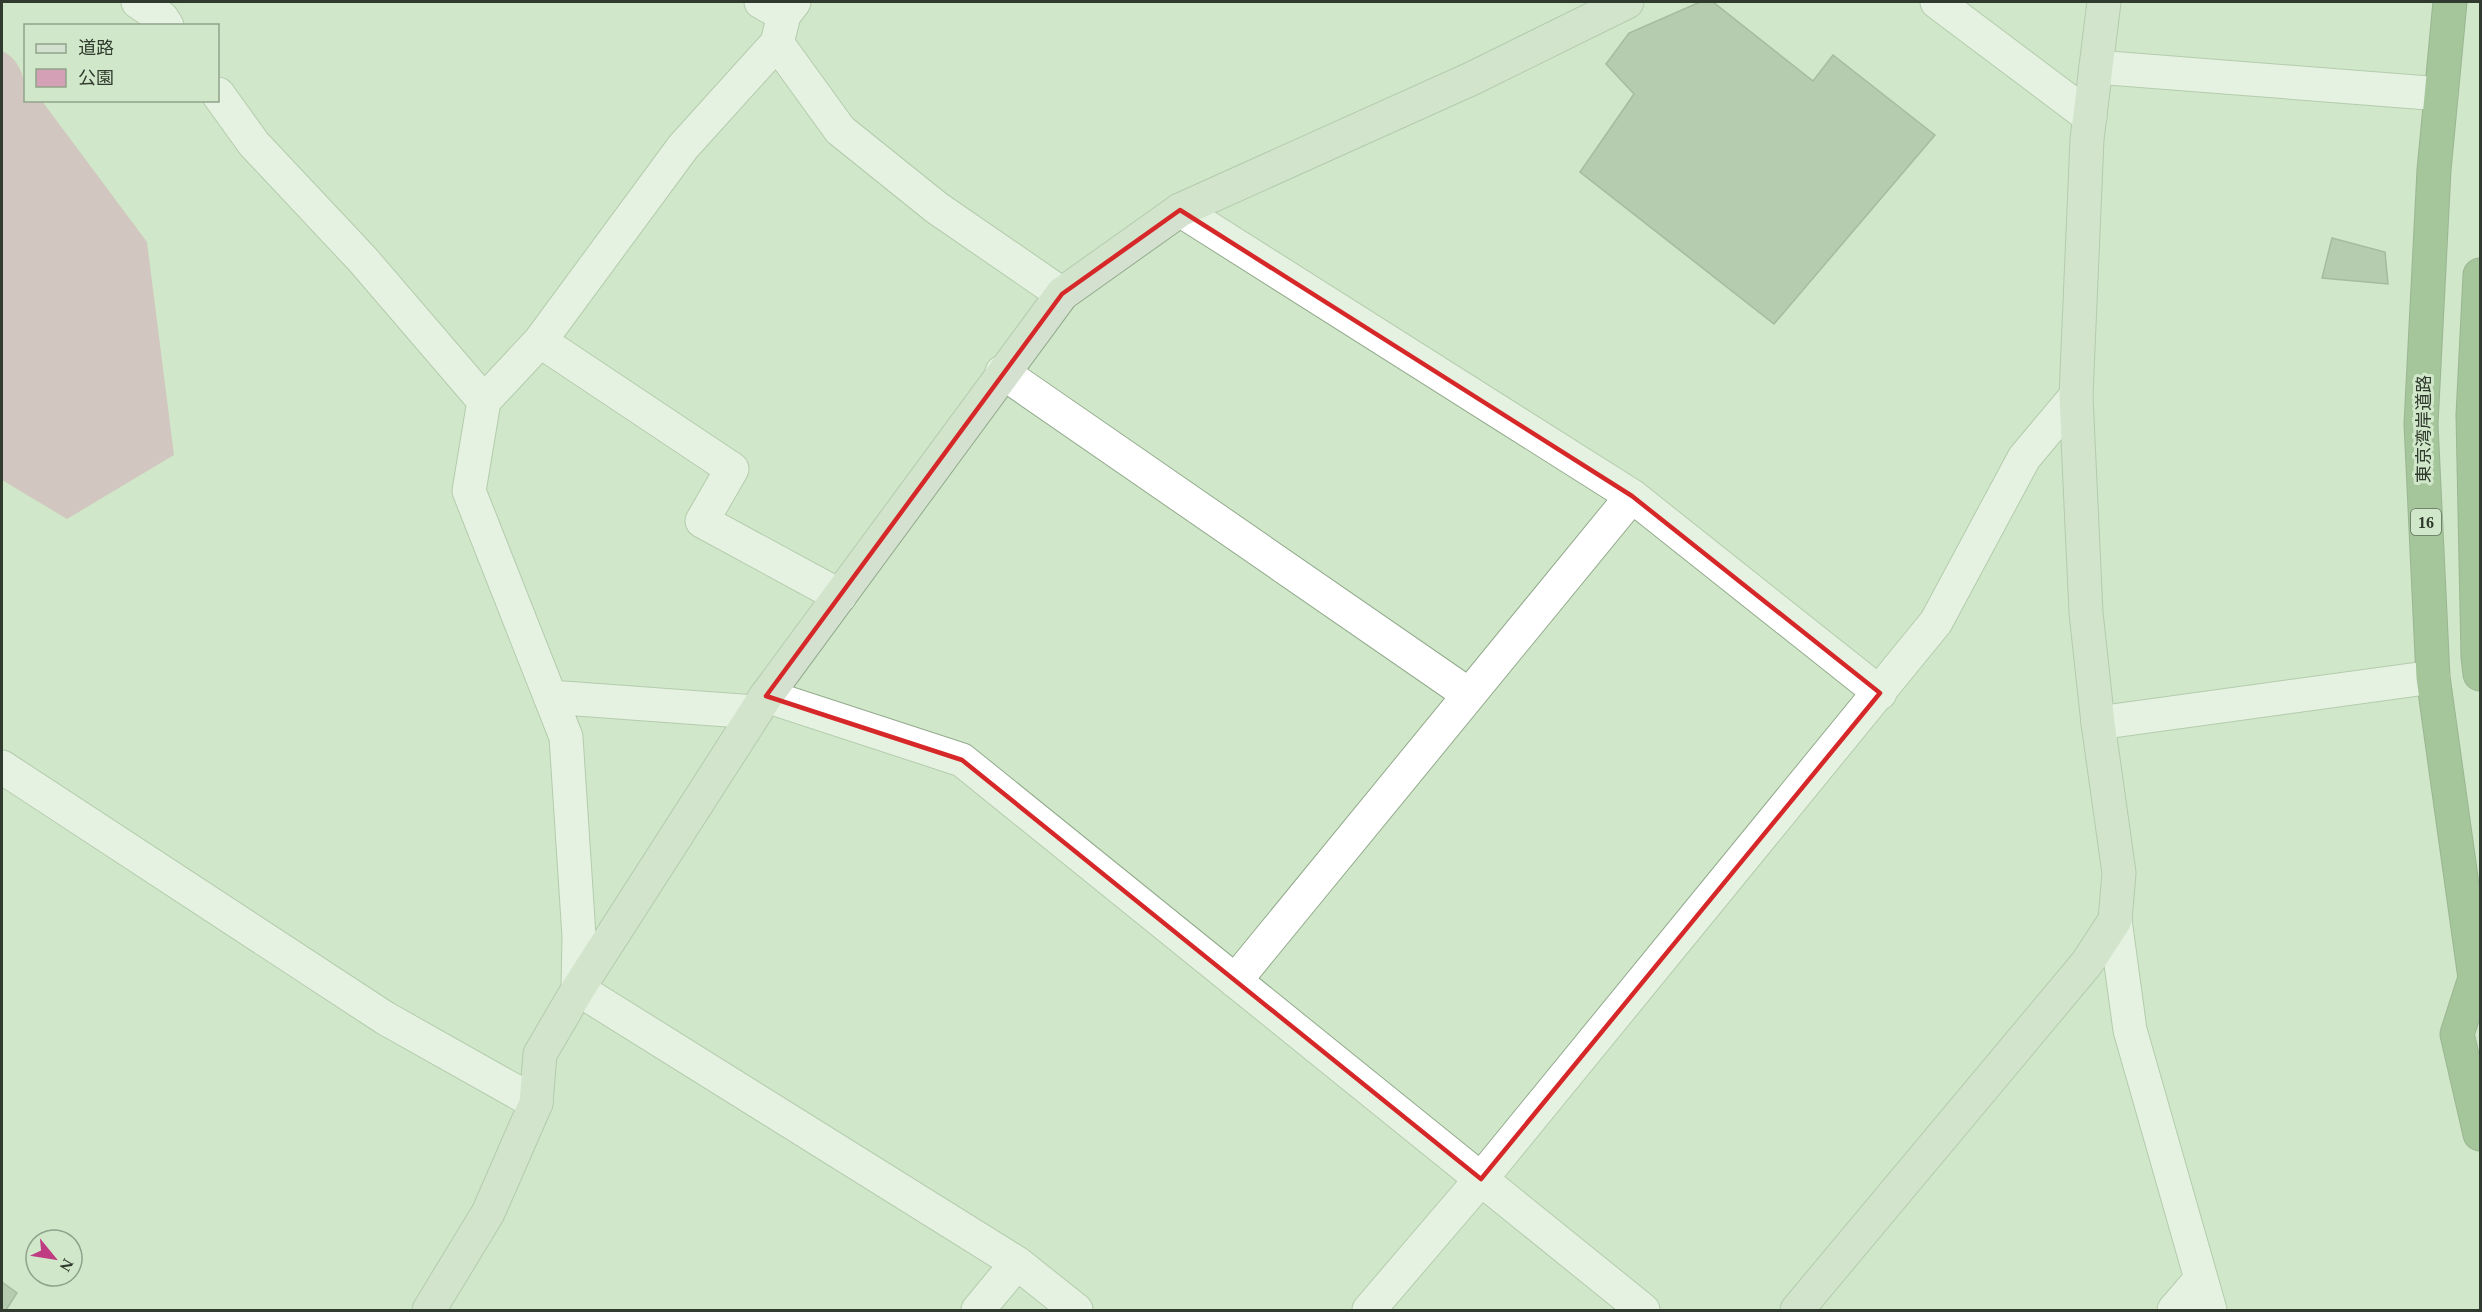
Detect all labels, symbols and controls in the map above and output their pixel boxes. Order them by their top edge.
legend [24,24,219,102]
text: 道路 [78,38,114,58]
text: 公園 [78,68,114,88]
street label: 東京湾岸道路 [2414,375,2434,483]
road number: 16 [2411,509,2441,535]
north arrow [24,1228,84,1288]
text: N [56,1256,77,1275]

